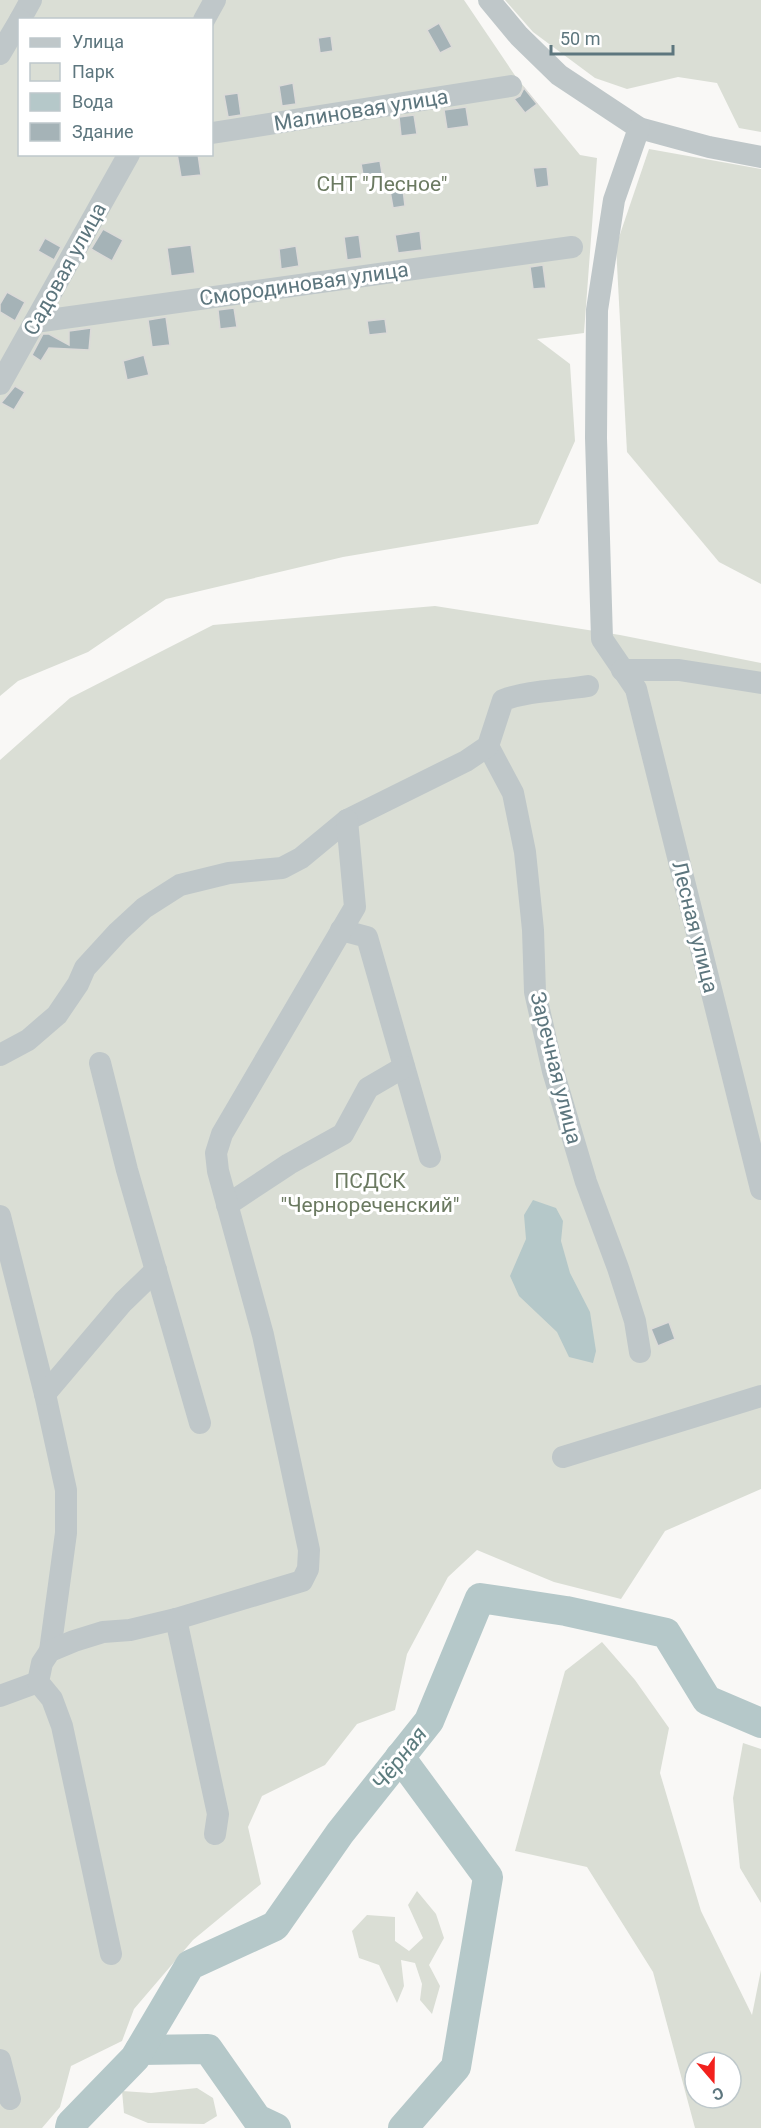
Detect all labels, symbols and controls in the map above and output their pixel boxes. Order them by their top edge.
legend [18,18,213,156]
scale bar [551,18,672,56]
text: 50 m [560,28,600,49]
text: Улица [72,31,124,52]
text: Парк [72,61,115,82]
street label: Малиновая улица [272,84,450,136]
text: Вода [72,91,114,112]
text: Здание [72,121,134,142]
park label: СНТ "Лесное" [316,172,448,196]
street label: Садовая улица [19,199,111,339]
street label: Смородиновая улица [198,257,410,311]
street label: Лесная улица [667,859,723,995]
street label: Заречная улица [525,989,587,1147]
park label: ПСДСК "Чернореченский" [280,1169,460,1217]
water label: Чёрная [367,1722,432,1795]
north arrow [683,2050,743,2110]
text: С [710,2083,726,2104]

